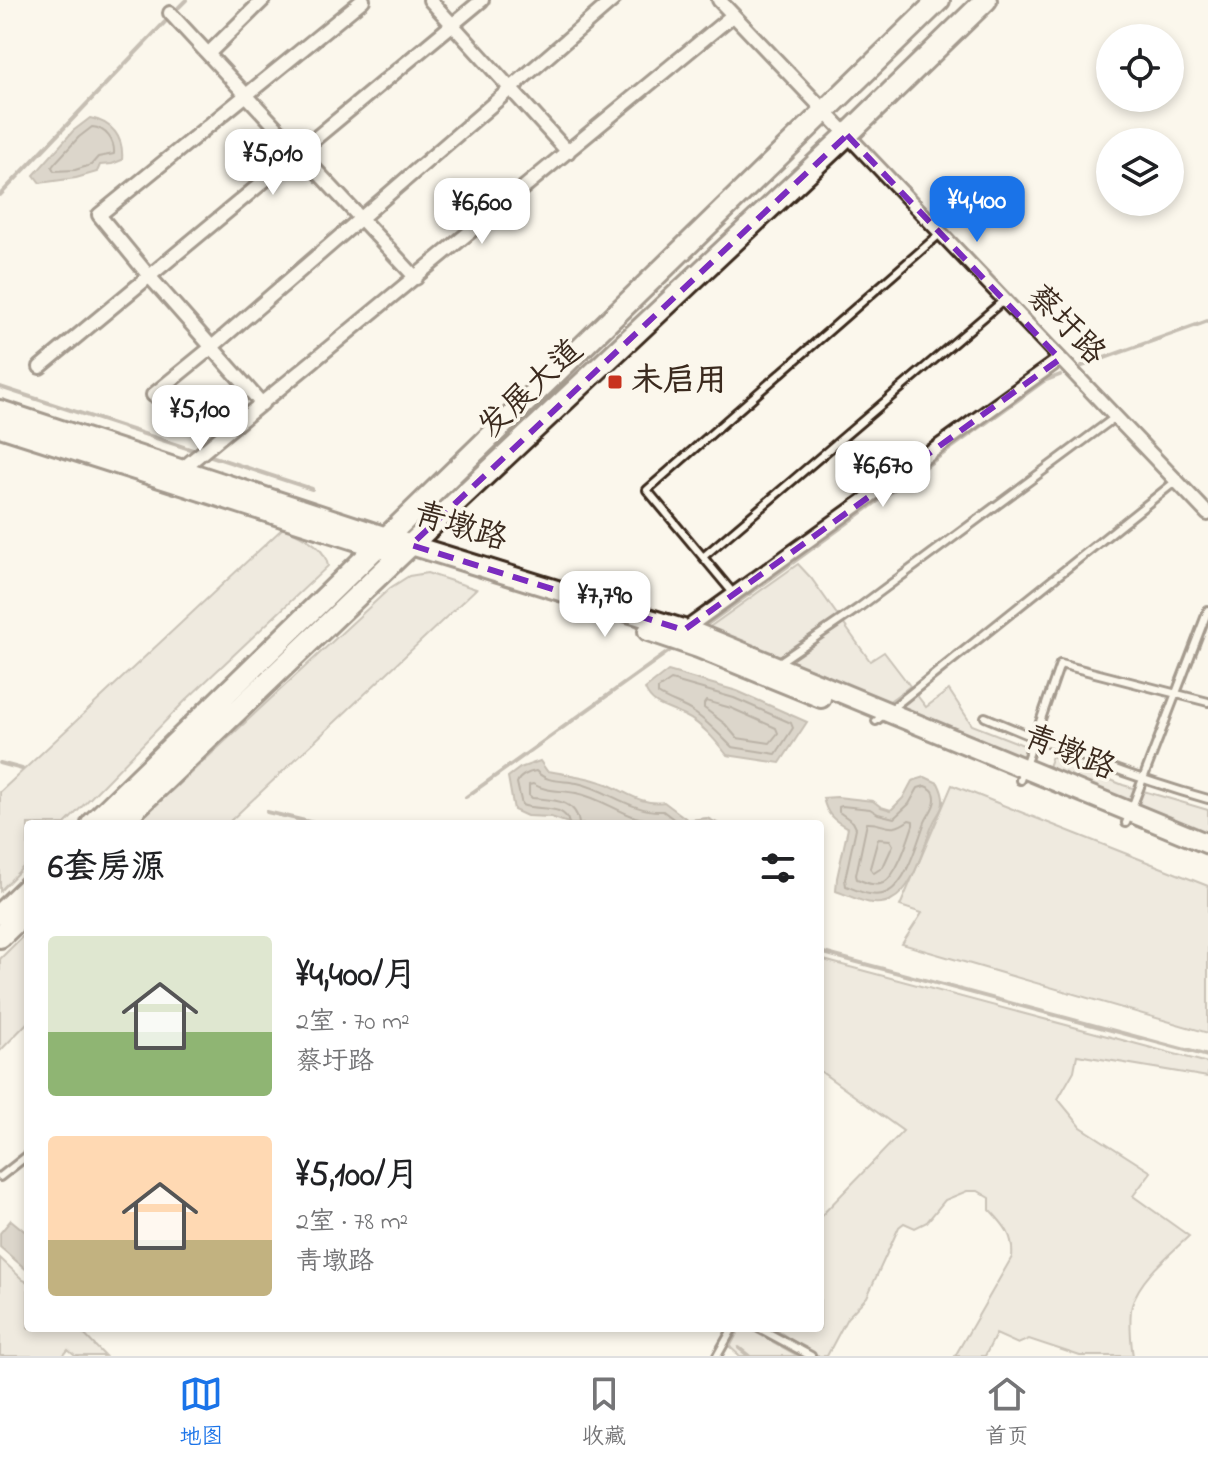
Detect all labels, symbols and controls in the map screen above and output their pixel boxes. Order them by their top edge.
map controls [1096,24,1184,216]
button: locate [1096,24,1184,112]
button: layers [1096,128,1184,216]
pin: ¥5,010 [208,129,338,197]
text: ¥5,010 [243,136,303,174]
pin: ¥4,400 [912,176,1042,244]
pin: ¥6,600 [417,178,547,246]
text: ¥4,400 [948,183,1006,221]
text: ¥6,600 [452,185,512,223]
street label: 蔡圩路 [1015,275,1115,377]
street label: 发展大道 [469,329,595,451]
place label: 未启用 [631,359,727,406]
marker: 未启用 [606,373,624,391]
pin: ¥5,100 [135,385,265,453]
text: ¥5,100 [170,392,230,430]
pin: ¥6,670 [818,441,948,509]
text: ¥6,670 [853,448,913,486]
street label: 青墩路 [407,491,513,565]
pin: ¥7,790 [540,571,670,639]
text: ¥7,790 [577,578,633,616]
street label: 青墩路 [1016,714,1122,794]
text: 6套房源 [48,844,165,894]
icon: filters [756,846,800,890]
text: ¥4,400/月 [296,952,417,1002]
icon: home [112,968,208,1064]
text: 2室 · 70 m² [296,1004,410,1042]
text: 蔡圩路 [296,1044,374,1082]
text: ¥5,100/月 [296,1152,419,1202]
icon: home [112,1168,208,1264]
text: 2室 · 78 m² [296,1204,408,1242]
text: 青墩路 [296,1244,374,1282]
tab: 地图 [179,1372,223,1454]
tab: 收藏 [582,1372,626,1454]
tab: 首页 [985,1372,1029,1454]

